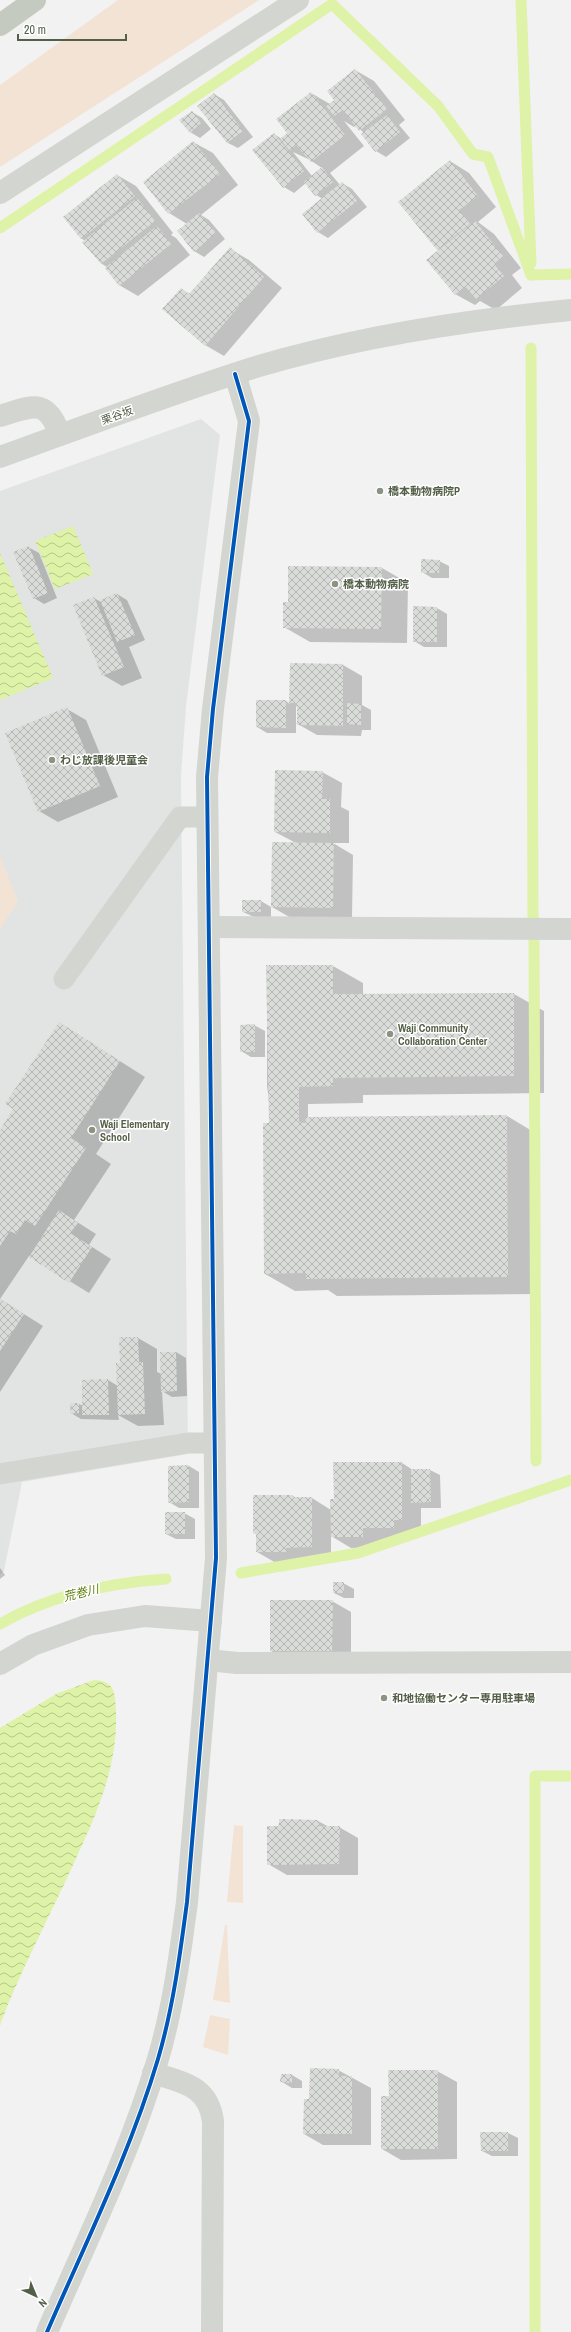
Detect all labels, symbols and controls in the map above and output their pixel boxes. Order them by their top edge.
scale bar [18,16,126,42]
text: 20 m [24,22,46,38]
street label: 栗谷坂 [99,403,135,427]
place label: 橋本動物病院P [388,484,460,498]
marker: 橋本動物病院P [375,486,385,496]
place label: 橋本動物病院 [343,577,409,591]
marker: 橋本動物病院 [330,579,340,589]
place label: わじ放課後児童会 [60,753,148,767]
marker: わじ放課後児童会 [47,755,57,765]
place label: Waji Community Collaboration Center [398,1021,488,1048]
marker: Waji Community Collaboration Center [385,1029,395,1039]
place label: Waji Elementary School [100,1117,169,1144]
marker: Waji Elementary School [87,1125,97,1135]
water label: 荒巻川 [62,1580,102,1605]
place label: 和地協働センター専用駐車場 [392,1691,535,1705]
marker: 和地協働センター専用駐車場 [379,1693,389,1703]
north arrow [16,2276,56,2316]
text: N [36,2296,50,2310]

